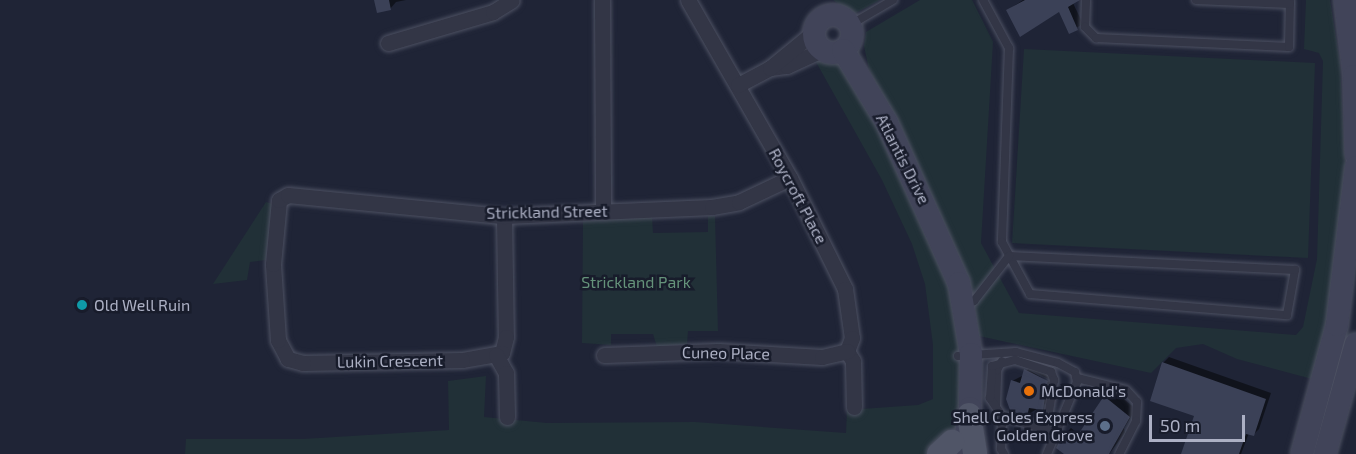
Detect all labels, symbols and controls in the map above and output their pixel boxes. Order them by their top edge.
street label: Atlantis Drive [872,111,934,207]
street label: Roycroft Place [765,145,831,247]
street label: Strickland Street [486,201,608,223]
park label: Strickland Park [581,272,691,292]
place label: Old Well Ruin [94,295,191,315]
marker: Old Well Ruin [75,298,89,312]
street label: Cuneo Place [682,343,770,363]
street label: Lukin Crescent [337,350,443,372]
place label: McDonald's [1041,381,1126,401]
marker: McDonald's [1022,384,1036,398]
scale bar [1152,403,1248,441]
place label: Shell Coles Express Golden Grove [952,407,1093,445]
text: 50 m [1160,414,1200,436]
marker: Shell Coles Express Golden Grove [1098,419,1112,433]

